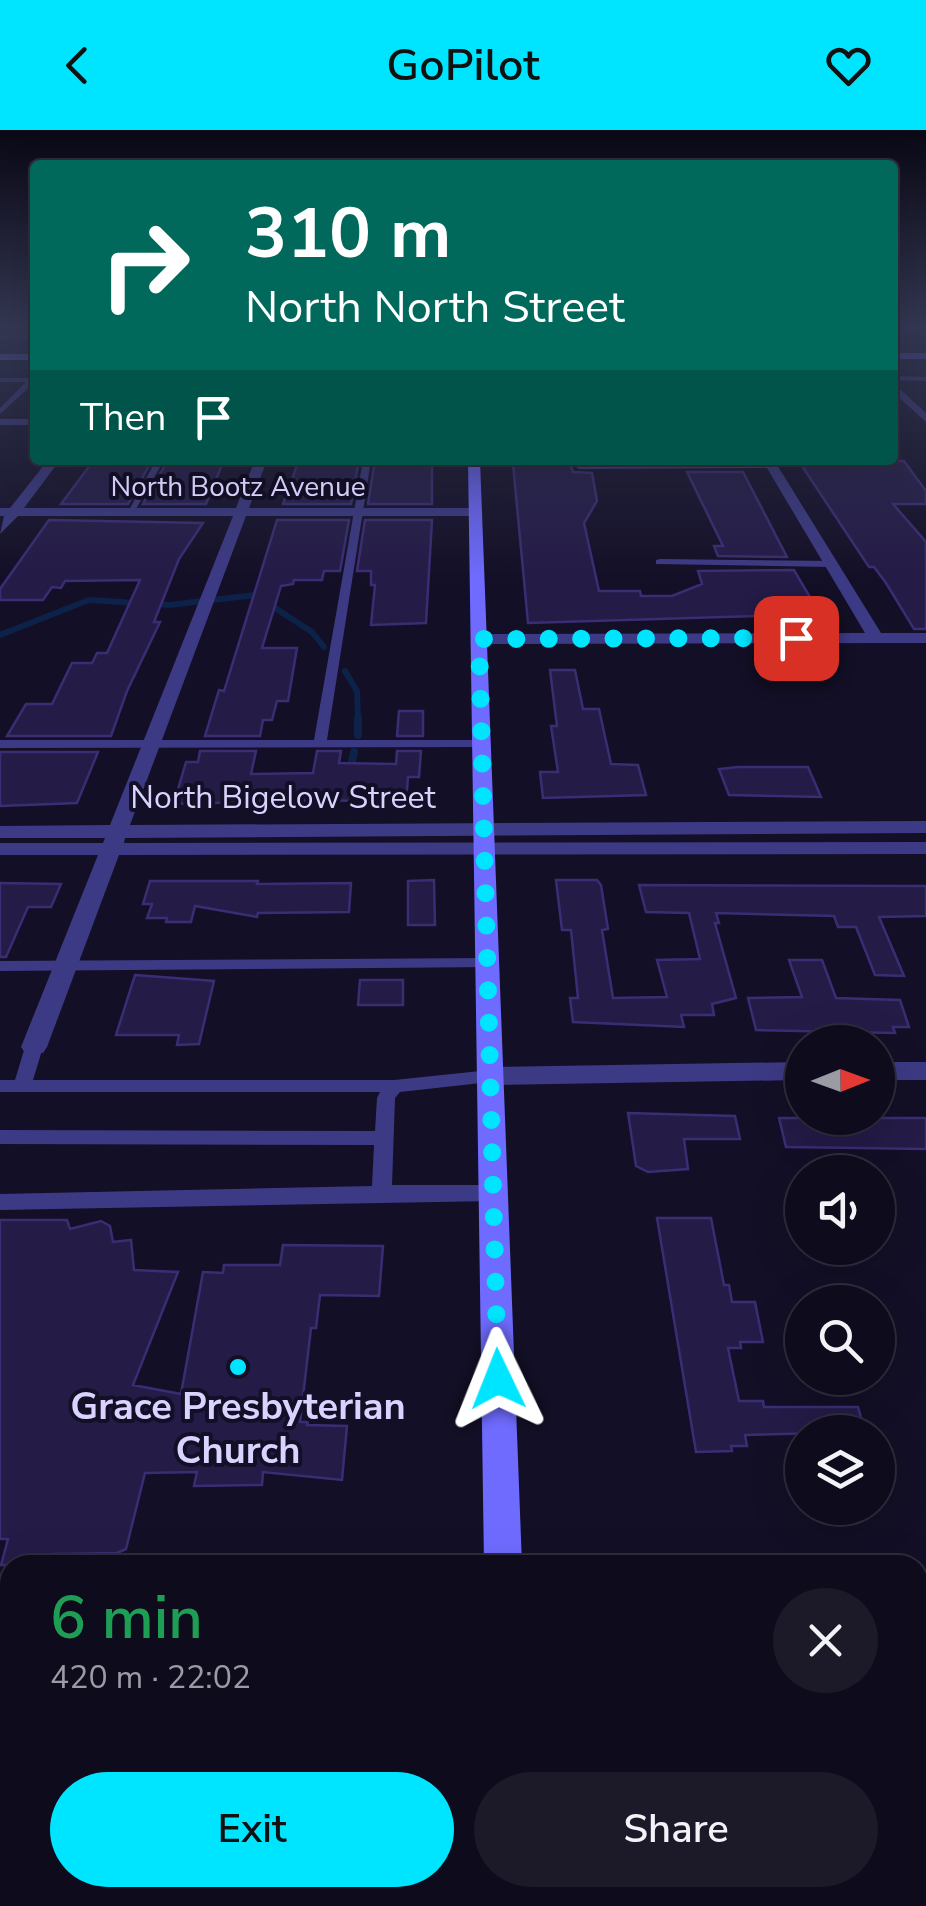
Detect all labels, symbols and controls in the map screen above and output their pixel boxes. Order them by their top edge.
text: GoPilot [386,35,540,96]
icon: back [50,38,105,93]
icon: heart [821,38,876,93]
text: 310 m [245,186,451,282]
icon: right [80,200,210,330]
text: North North Street [245,277,625,338]
icon: arrive [186,390,241,445]
text: Then [80,392,166,443]
street label: North Bootz Avenue [110,468,366,506]
pin [754,596,839,681]
icon: arrive [769,611,824,666]
street label: North Bigelow Street [130,776,437,819]
north arrow [785,1025,895,1135]
map controls [785,1025,895,1525]
button: sound [785,1155,895,1265]
button: search [785,1285,895,1395]
position arrow [446,1327,550,1431]
marker: Grace Presbyterian Church [227,1356,249,1378]
place label: Grace Presbyterian Church [70,1381,406,1476]
button: layers [785,1415,895,1525]
text: 6 min [50,1577,203,1659]
button: close [773,1588,878,1693]
text: 420 m · 22:02 [50,1656,251,1699]
button: Exit [50,1772,454,1887]
button: Share [474,1772,878,1887]

